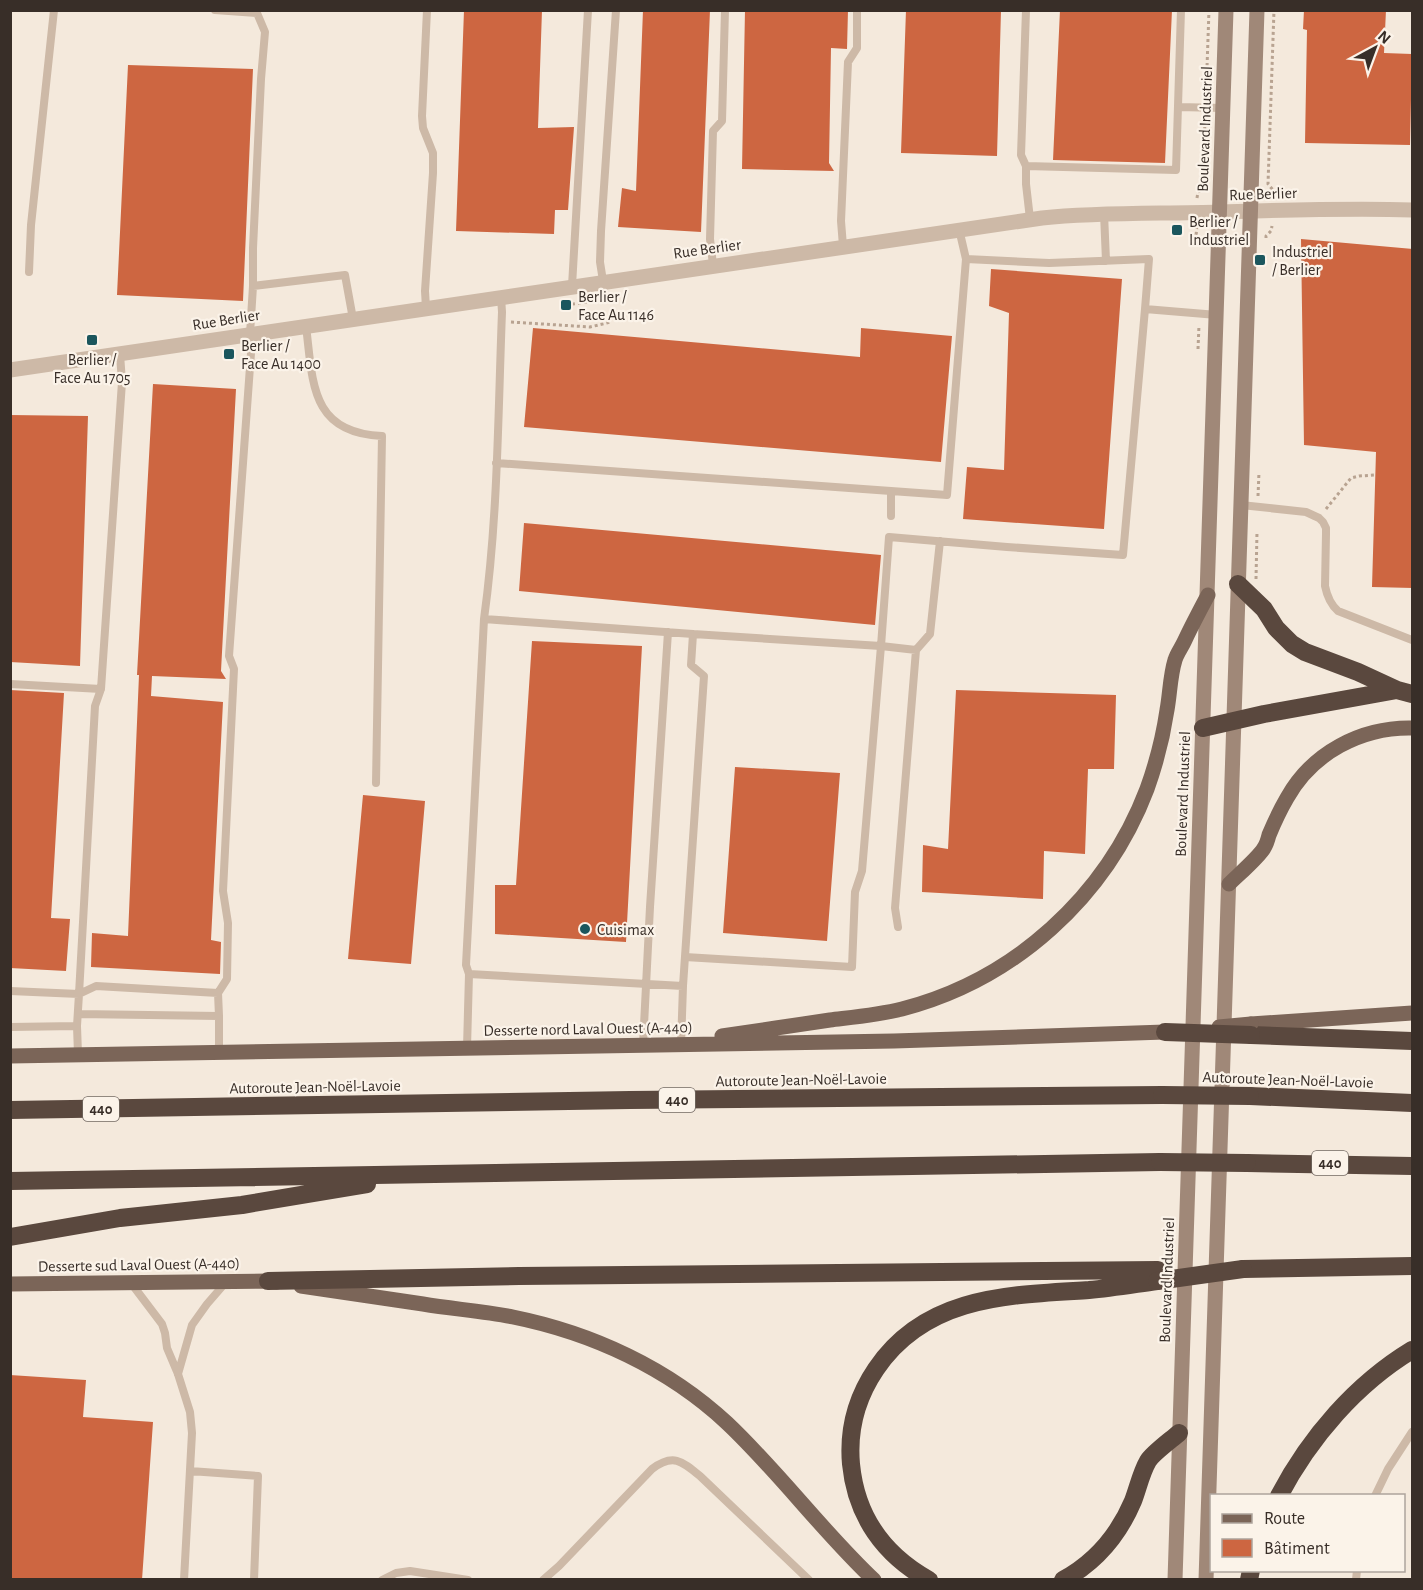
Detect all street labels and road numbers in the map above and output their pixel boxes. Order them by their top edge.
street label: Boulevard Industriel [1195,66,1215,192]
street label: Rue Berlier [1229,185,1298,203]
street label: Rue Berlier [672,236,743,262]
street label: Rue Berlier [191,307,262,333]
street label: Boulevard Industriel [1173,731,1193,857]
street label: Desserte nord Laval Ouest (A-440) [483,1019,693,1039]
street label: Autoroute Jean-Noël-Lavoie [1202,1069,1374,1091]
street label: Autoroute Jean-Noël-Lavoie [715,1071,887,1089]
street label: Autoroute Jean-Noël-Lavoie [229,1078,401,1096]
road number: 440 [659,1088,695,1112]
road number: 440 [83,1097,119,1121]
road number: 440 [1312,1151,1348,1175]
street label: Boulevard Industriel [1157,1217,1177,1343]
street label: Desserte sud Laval Ouest (A-440) [38,1255,240,1275]

